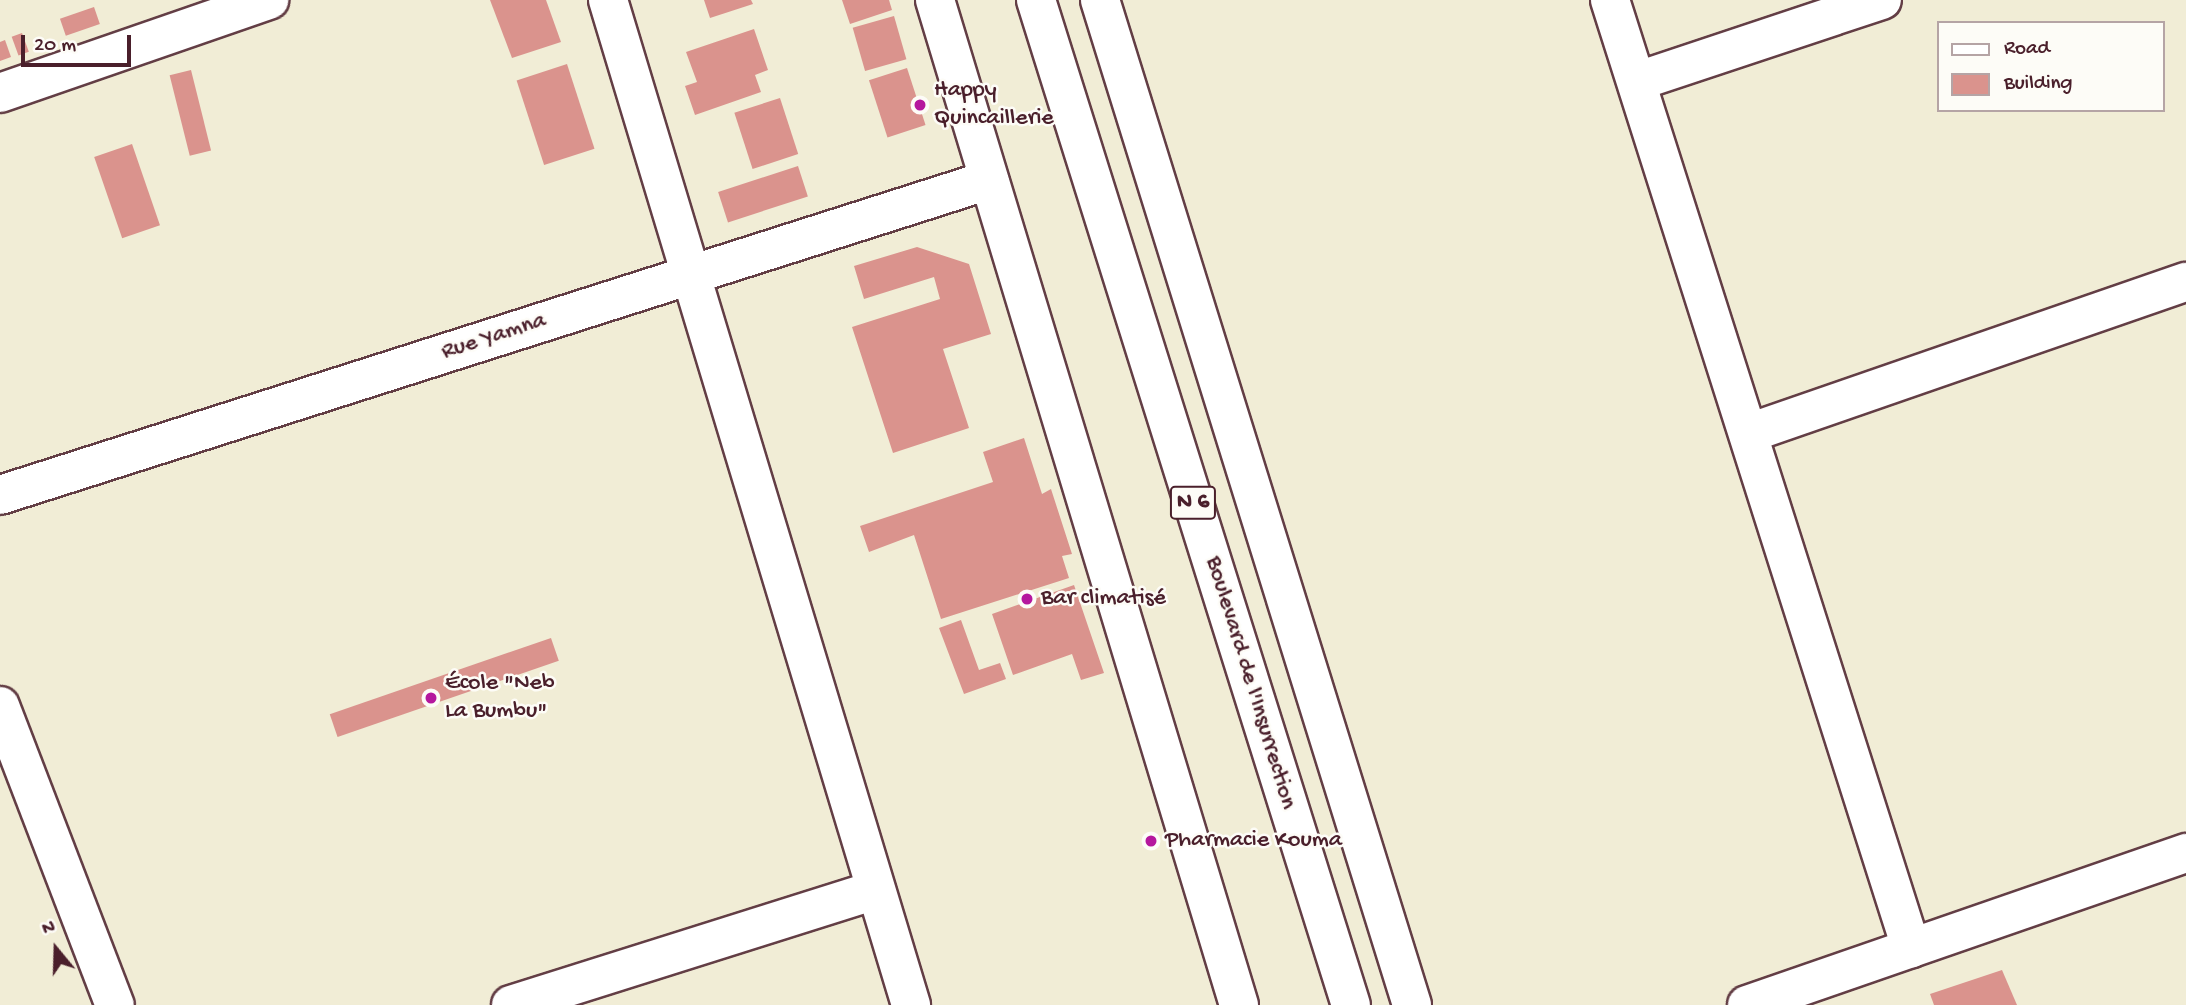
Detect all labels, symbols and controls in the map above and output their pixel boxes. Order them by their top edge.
scale bar [24,21,135,65]
legend [1938,21,2165,112]
text: 20 m [34,34,76,59]
text: Road [2004,37,2050,62]
text: Building [2004,72,2073,97]
place label: Happy Quincaillerie [934,77,1054,133]
marker: Happy Quincaillerie [912,97,928,113]
street label: Rue Yamna [438,307,550,367]
road number: N 6 [1168,484,1218,523]
street label: Boulevard de l'Insurrection [1198,553,1302,813]
place label: Bar climatisé [1041,585,1166,613]
marker: Bar climatisé [1019,591,1035,607]
place label: École "Neb La Bumbu" [445,670,555,726]
marker: École "Neb La Bumbu" [423,690,439,706]
place label: Pharmacie Kouma [1165,827,1342,855]
marker: Pharmacie Kouma [1143,833,1159,849]
north arrow [21,914,91,984]
text: N [39,916,59,942]

